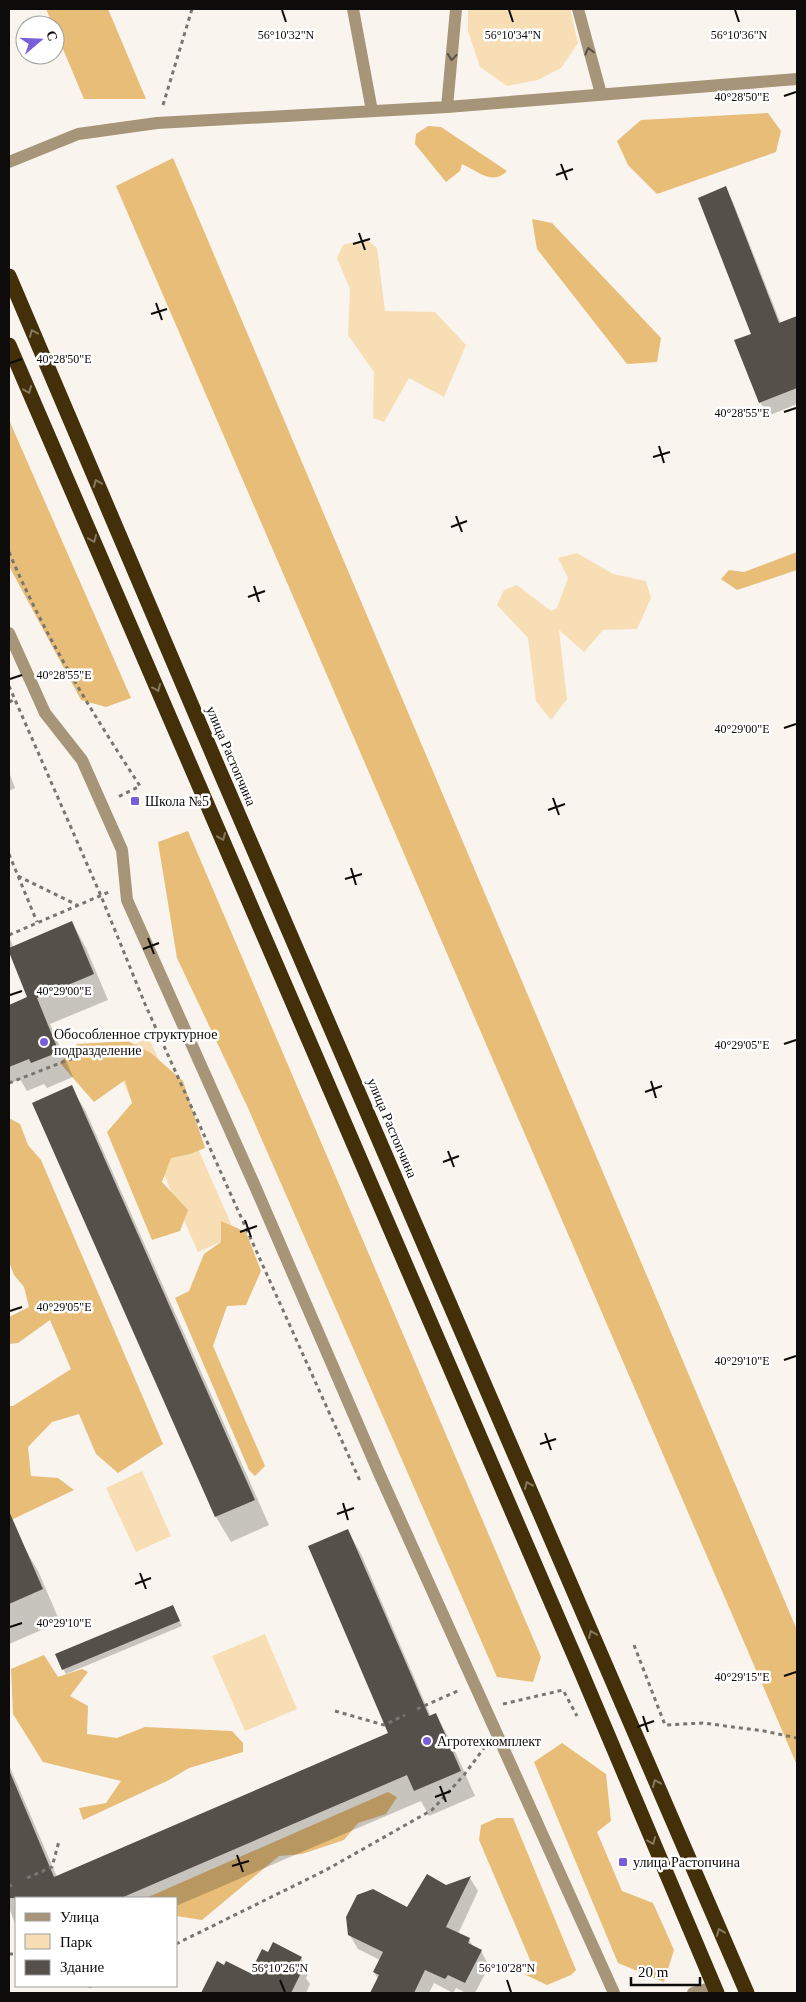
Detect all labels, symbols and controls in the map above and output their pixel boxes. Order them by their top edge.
north arrow [15,15,65,65]
text: 56°10'32"N [258,28,315,42]
text: 56°10'34"N [485,28,542,42]
text: 56°10'36"N [711,28,768,42]
text: С [43,29,61,43]
one-way arrow [585,48,595,56]
one-way arrow [447,54,458,62]
text: 40°28'50"E [714,90,770,104]
one-way arrow [29,329,40,338]
text: 40°28'50"E [36,352,92,366]
one-way arrow [22,385,33,394]
text: 40°28'55"E [714,406,770,420]
one-way arrow [93,479,104,488]
one-way arrow [86,534,97,543]
text: 40°28'55"E [36,668,92,682]
one-way arrow [151,683,162,692]
street label: улица Растопчина [203,704,259,809]
text: 40°29'00"E [714,722,770,736]
place label: Школа №5 [145,794,209,809]
marker: Школа №5 [129,795,141,807]
one-way arrow [215,832,226,841]
text: 40°29'00"E [36,984,92,998]
place label: Обособленное структурное подразделение [54,1027,217,1058]
marker: Обособленное структурное подразделение [38,1036,50,1048]
text: 40°29'05"E [714,1038,770,1052]
street label: улица Растопчина [364,1076,420,1181]
text: 40°29'05"E [36,1300,92,1314]
text: 40°29'10"E [714,1354,770,1368]
one-way arrow [523,1481,534,1490]
text: 40°29'10"E [36,1616,92,1630]
one-way arrow [588,1630,599,1639]
text: 40°29'15"E [714,1670,770,1684]
place label: Агротехкомплект [437,1734,541,1749]
marker: Агротехкомплект [421,1735,433,1747]
one-way arrow [651,1779,662,1788]
one-way arrow [645,1836,656,1845]
place label: улица Растопчина [633,1855,741,1870]
marker: улица Растопчина [617,1856,629,1868]
legend [15,1897,178,1987]
text: Улица [60,1909,99,1925]
one-way arrow [716,1928,727,1937]
text: Парк [60,1934,93,1950]
scale bar [631,1954,700,1986]
text: Здание [60,1959,104,1975]
text: 56°10'26"N [252,1961,309,1975]
text: 56°10'28"N [479,1961,536,1975]
text: 20 m [638,1964,669,1980]

